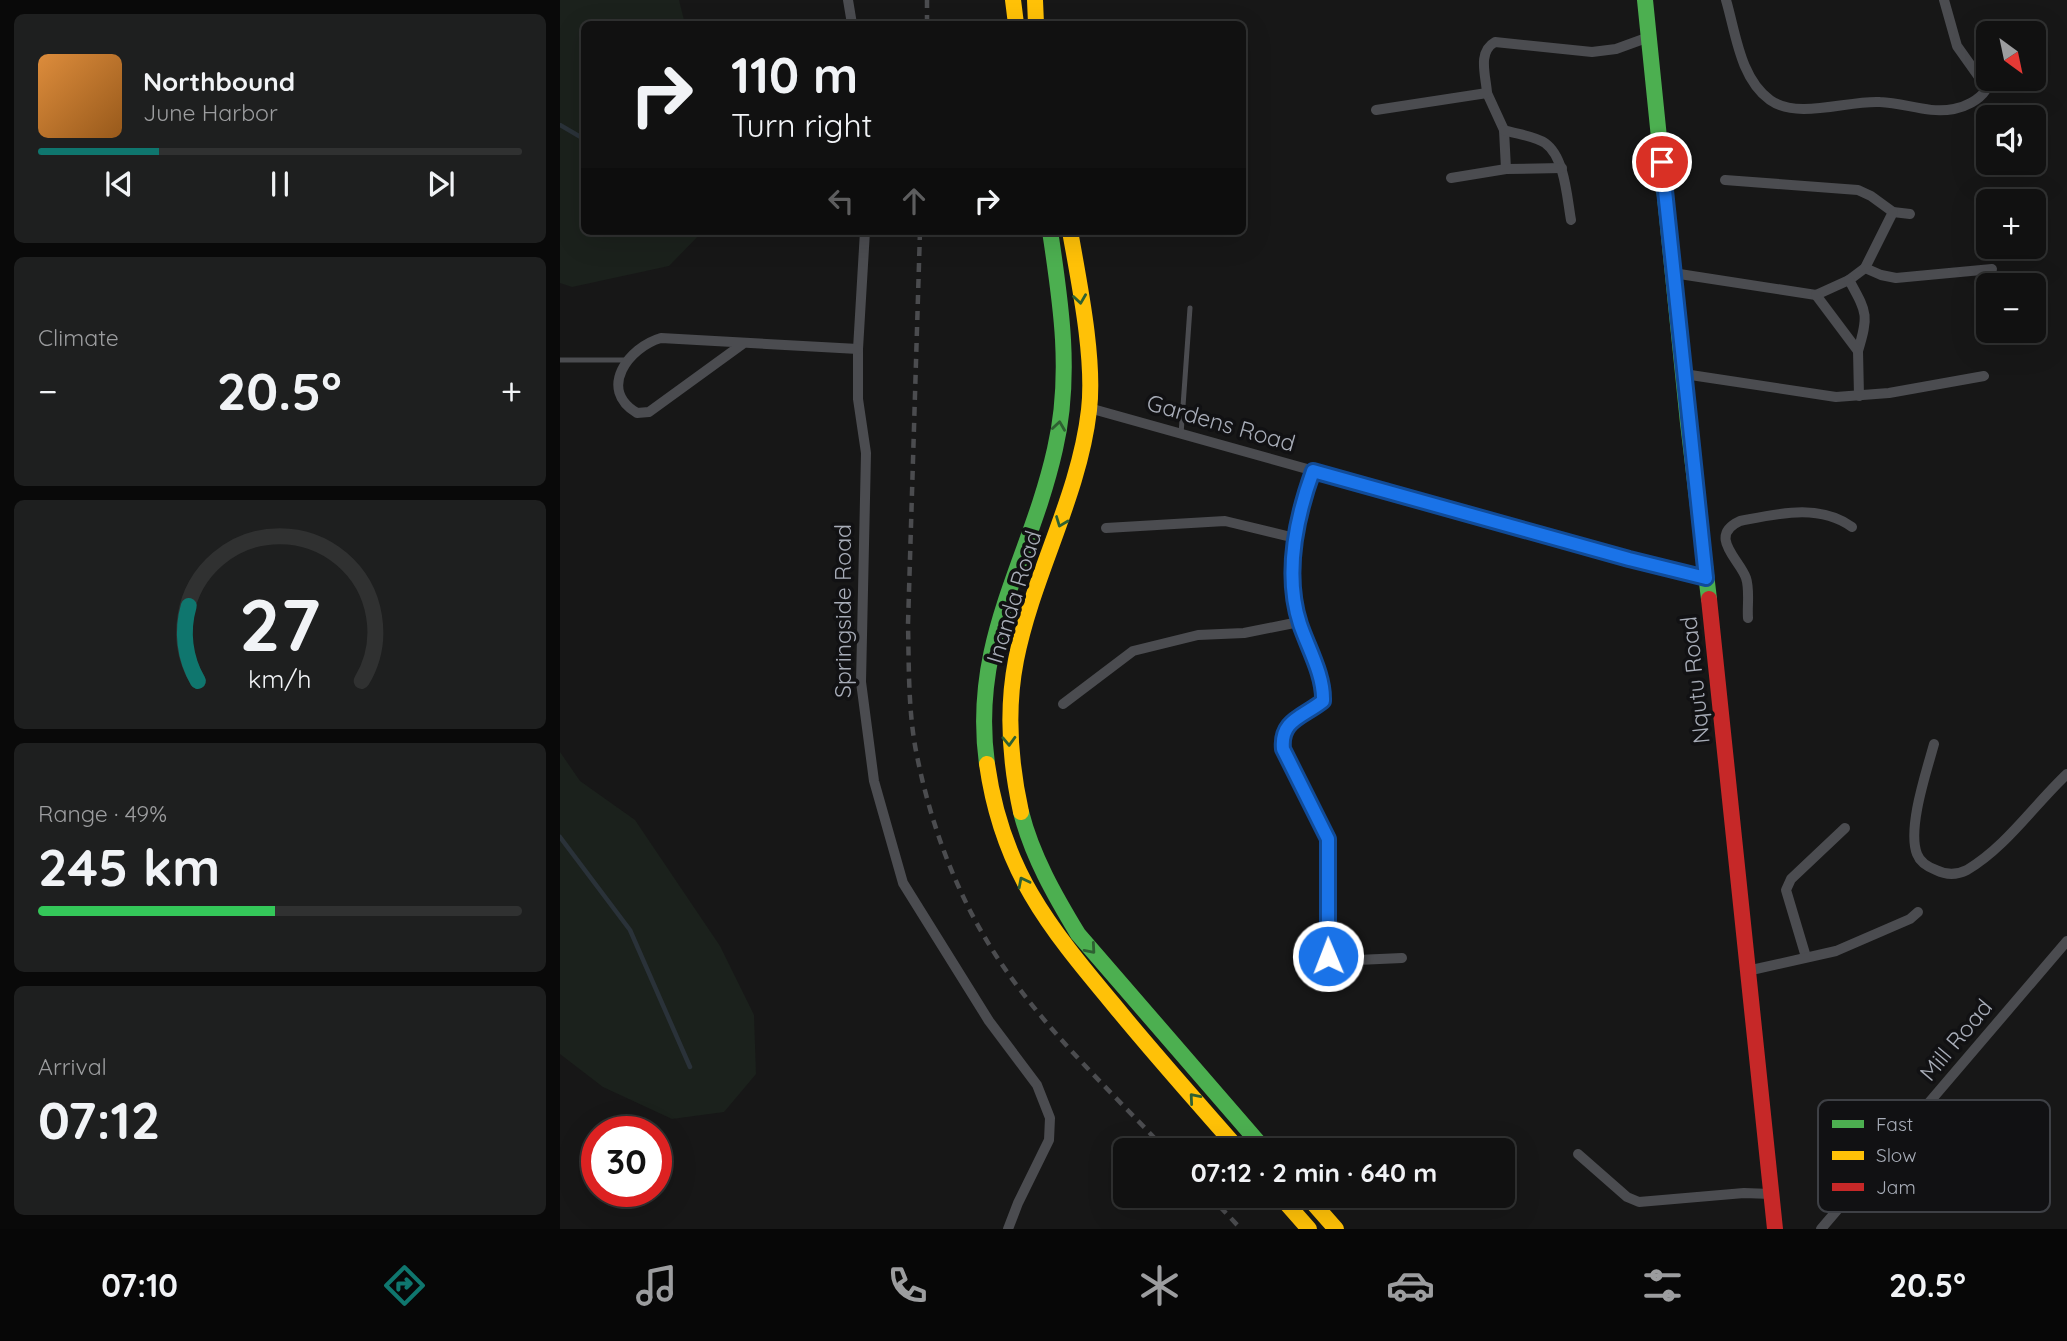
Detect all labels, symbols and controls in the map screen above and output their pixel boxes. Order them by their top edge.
north arrow [1976,21,2046,91]
map controls [1976,21,2046,343]
text: 110 m [731,44,858,105]
icon: right [616,49,707,140]
text: Northbound [143,65,295,98]
text: June Harbor [143,98,278,127]
text: Turn right [731,105,872,145]
button: sound [1976,105,2046,175]
pin [1632,132,1692,192]
icon: arrive [1643,143,1681,181]
icon: previous [100,165,138,203]
icon: pause [261,165,299,203]
icon: next [422,165,460,203]
icon: left [822,182,860,220]
icon: ahead [895,182,933,220]
icon: right [968,182,1006,220]
button: + [1976,189,2046,259]
button: − [1976,273,2046,343]
one-way arrow [1073,293,1088,304]
text: Climate [38,323,119,352]
text: 20.5° [217,358,342,423]
text: − [38,367,58,415]
text: + [501,367,522,415]
street label: Gardens Road [1144,388,1299,458]
one-way arrow [1052,420,1067,432]
one-way arrow [1056,515,1070,527]
street label: Springside Road [828,524,857,698]
street label: Inanda Road [980,527,1047,667]
text: 27 [239,578,321,669]
street label: Nqutu Road [1673,615,1716,745]
text: km/h [248,662,312,693]
one-way arrow [1002,736,1017,747]
text: Range · 49% [38,799,167,828]
text: 245 km [38,834,220,899]
one-way arrow [1018,877,1031,889]
position arrow [1291,919,1365,993]
one-way arrow [1083,941,1095,954]
street label: Mill Road [1913,993,1998,1086]
text: Arrival [38,1052,107,1081]
text: 07:12 [38,1087,160,1152]
one-way arrow [1190,1094,1202,1107]
legend [1818,1100,2050,1212]
text: Fast [1876,1112,1913,1136]
speed limit sign: 30 [581,1116,672,1207]
text: Slow [1876,1143,1917,1167]
text: 07:12 · 2 min · 640 m [1191,1156,1437,1189]
text: Jam [1876,1175,1916,1199]
icon: directions [380,1261,429,1310]
icon: music [632,1261,681,1310]
icon: phone [883,1261,932,1310]
icon: climate [1135,1261,1184,1310]
icon: car [1386,1261,1435,1310]
icon: filters [1638,1261,1687,1310]
text: 07:10 [101,1265,178,1305]
text: 20.5° [1889,1265,1966,1305]

